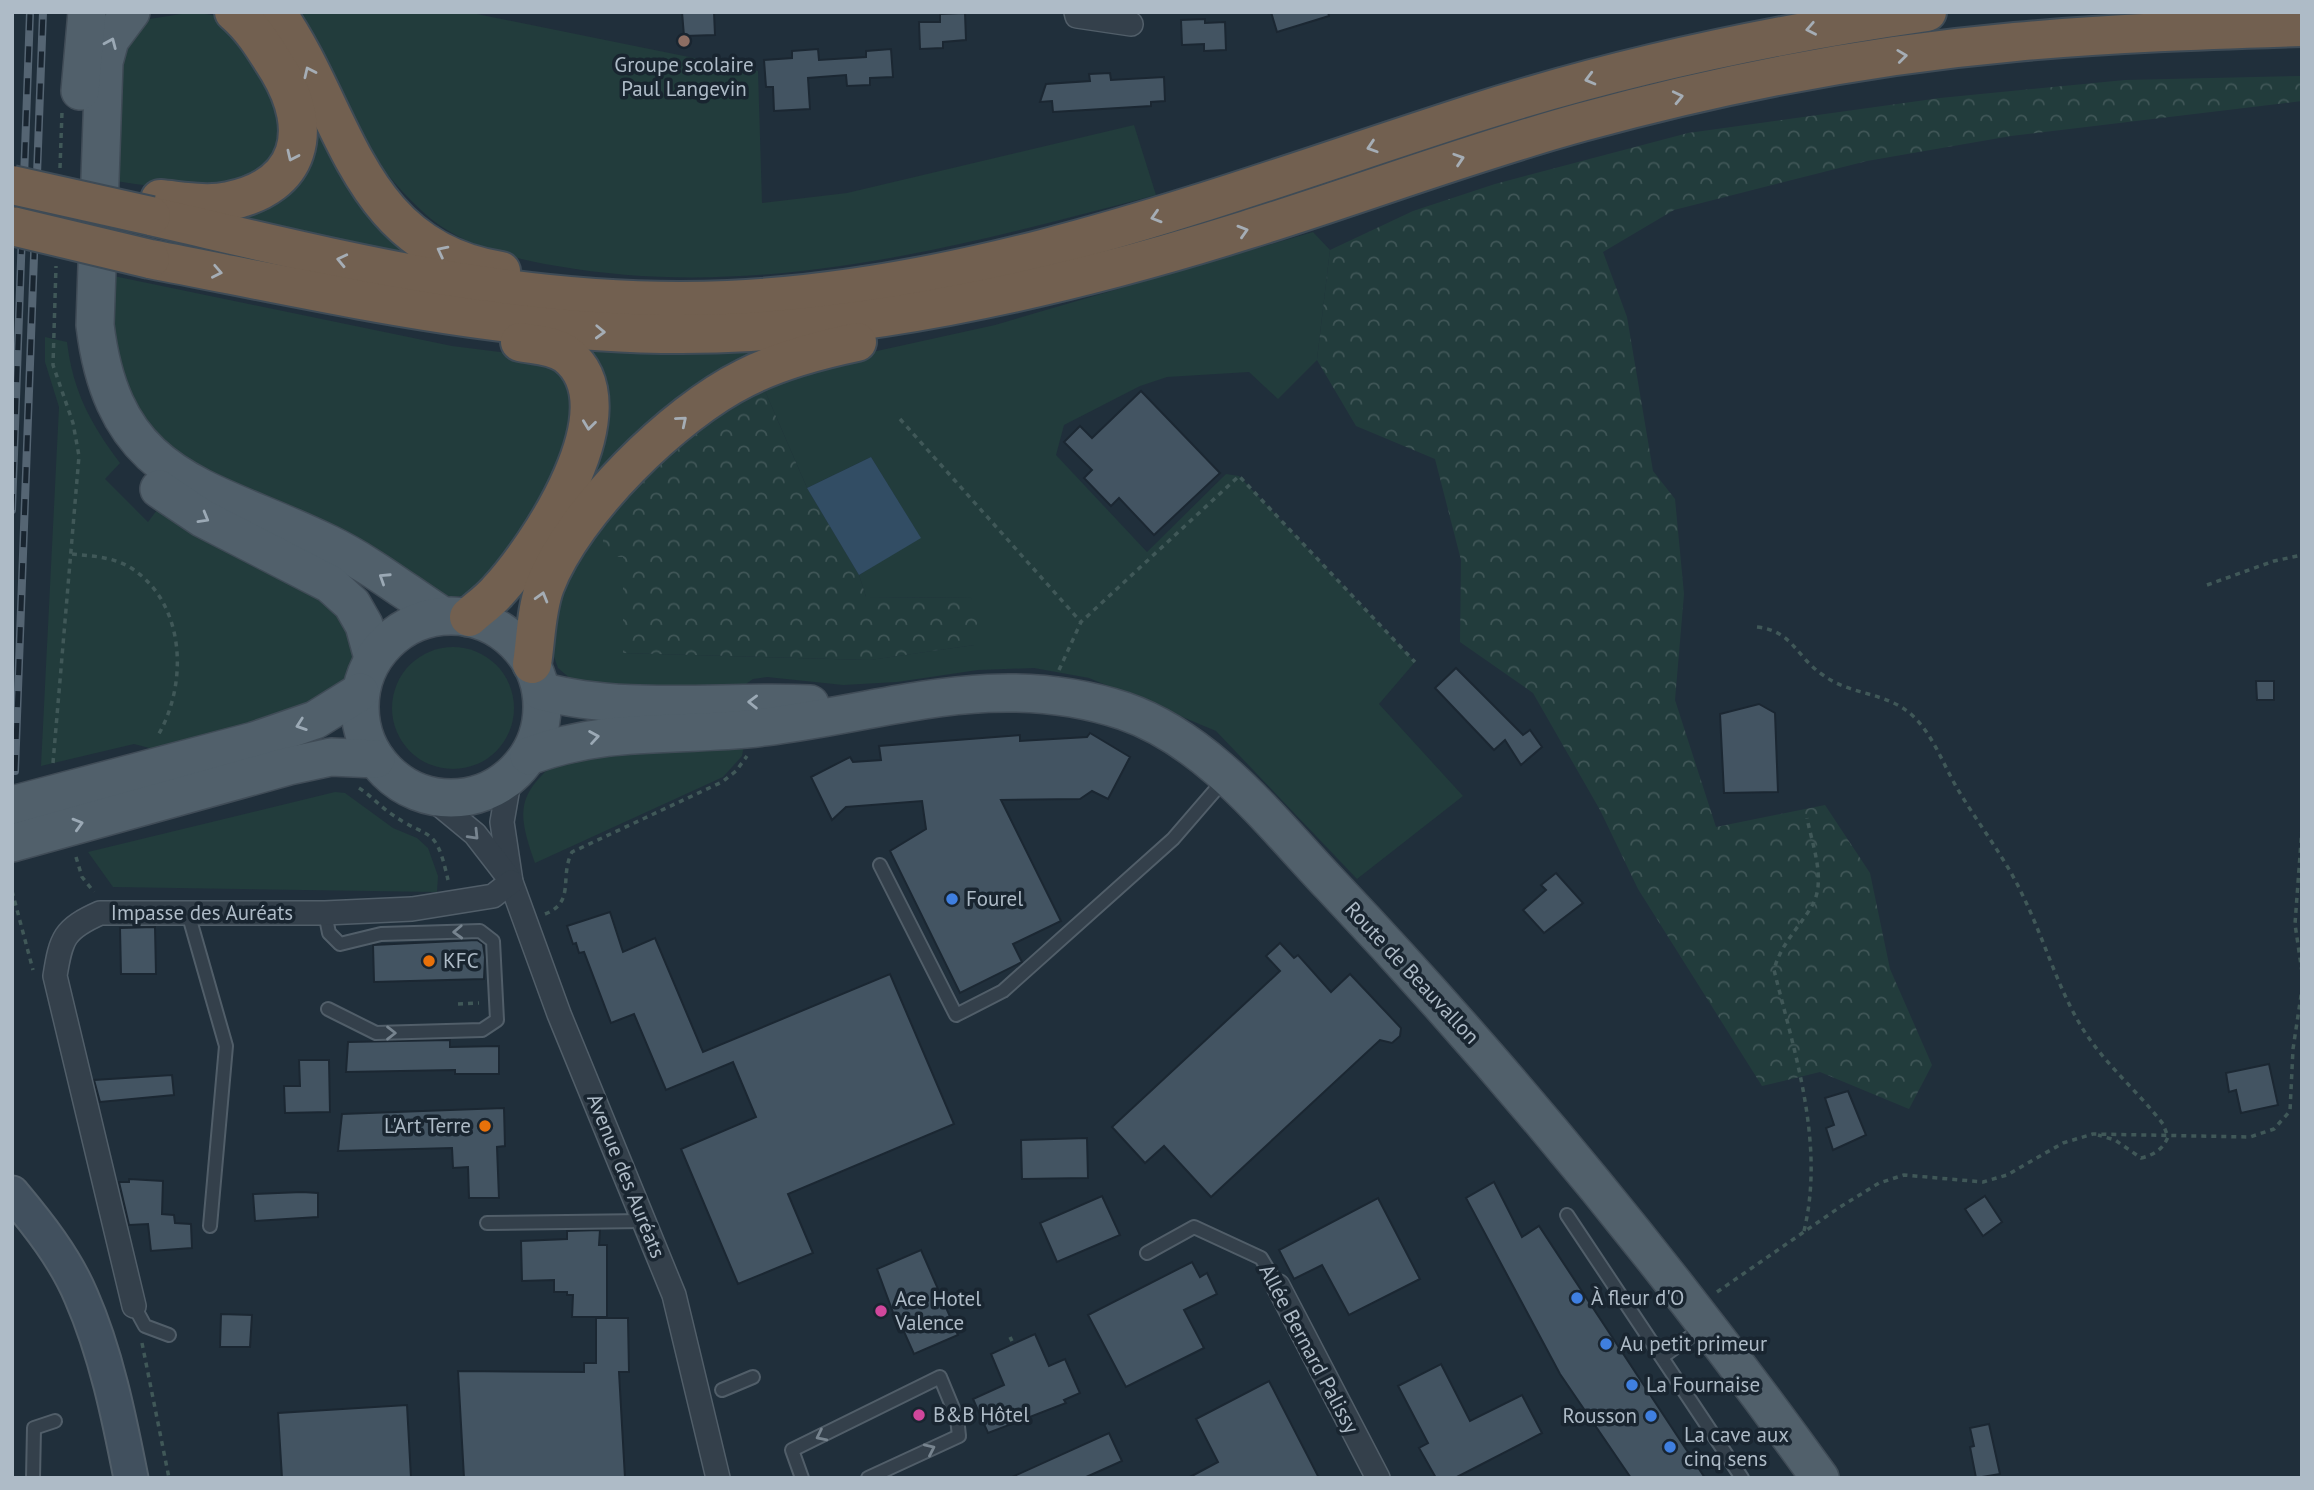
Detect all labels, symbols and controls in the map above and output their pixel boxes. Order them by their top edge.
one-way arrow [1805,21,1817,36]
marker: Groupe scolaire Paul Langevin [676,33,692,49]
one-way arrow [102,38,116,50]
one-way arrow [1896,48,1907,63]
place label: Groupe scolaire Paul Langevin [614,51,754,102]
one-way arrow [303,67,317,79]
one-way arrow [1584,71,1596,86]
one-way arrow [1672,91,1684,105]
one-way arrow [1367,139,1379,153]
one-way arrow [286,149,300,161]
one-way arrow [1453,153,1465,167]
one-way arrow [1150,208,1162,223]
one-way arrow [1237,224,1249,239]
one-way arrow [437,246,449,260]
one-way arrow [336,254,348,269]
one-way arrow [211,264,223,279]
one-way arrow [595,324,606,339]
one-way arrow [673,417,686,429]
one-way arrow [582,420,597,431]
one-way arrow [196,510,209,523]
one-way arrow [379,574,392,586]
one-way arrow [534,591,549,603]
one-way arrow [748,694,759,709]
one-way arrow [295,717,308,731]
one-way arrow [588,730,600,745]
one-way arrow [71,817,83,832]
one-way arrow [466,826,479,839]
place label: Fourel [966,885,1023,912]
marker: Fourel [944,891,960,907]
street label: Route de Beauvallon [1339,896,1485,1050]
street label: Impasse des Auréats [111,899,293,926]
one-way arrow [453,924,464,939]
place label: KFC [443,947,479,974]
marker: KFC [421,953,437,969]
one-way arrow [386,1025,396,1041]
street label: Avenue des Auréats [581,1090,672,1262]
place label: L'Art Terre [384,1112,471,1139]
marker: L'Art Terre [477,1118,493,1134]
street label: Allée Bernard Palissy [1253,1259,1366,1438]
place label: À fleur d'O [1591,1284,1684,1311]
place label: Ace Hotel Valence [894,1285,981,1336]
marker: À fleur d'O [1569,1290,1585,1306]
marker: Ace Hotel Valence [873,1303,889,1319]
place label: Au petit primeur [1620,1330,1767,1357]
marker: Au petit primeur [1598,1336,1614,1352]
place label: La Fournaise [1646,1371,1760,1398]
marker: La Fournaise [1624,1377,1640,1393]
place label: B&B Hôtel [933,1401,1029,1428]
place label: Rousson [1563,1402,1637,1429]
marker: B&B Hôtel [911,1407,927,1423]
marker: Rousson [1643,1408,1659,1424]
place label: La cave aux cinq sens [1684,1421,1789,1472]
one-way arrow [816,1427,828,1441]
marker: La cave aux cinq sens [1662,1439,1678,1455]
one-way arrow [922,1443,935,1457]

